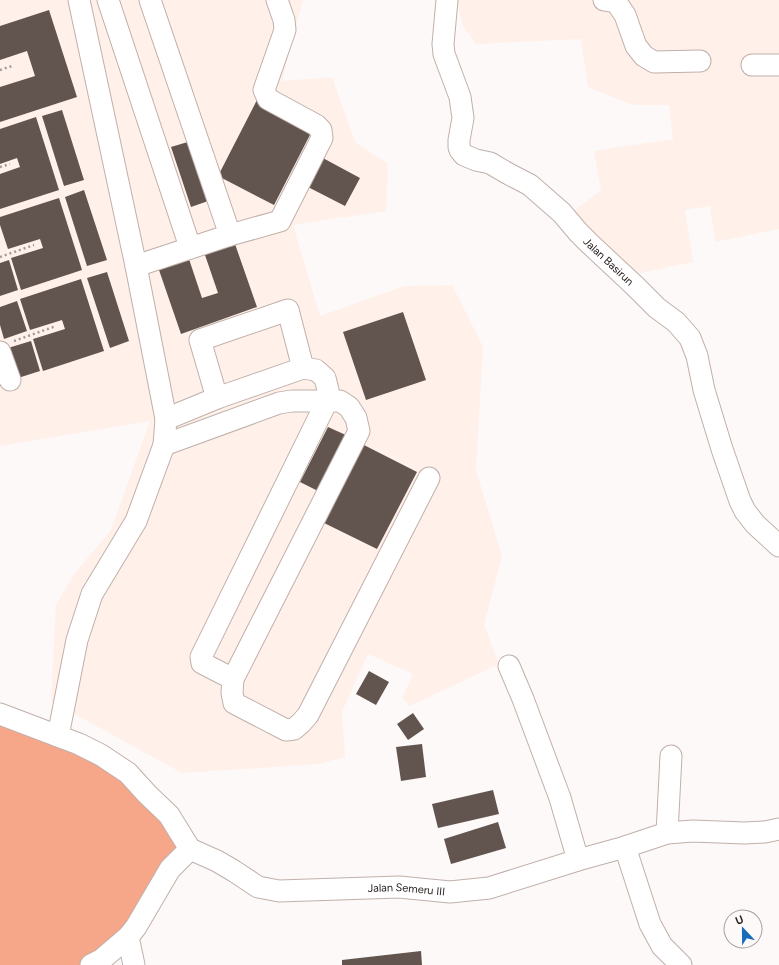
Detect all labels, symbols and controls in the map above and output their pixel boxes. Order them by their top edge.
street label: Jalan Basirun [580,235,636,288]
street label: Jalan Semeru III [367,881,446,898]
north arrow [723,909,763,949]
text: U [733,913,746,928]

